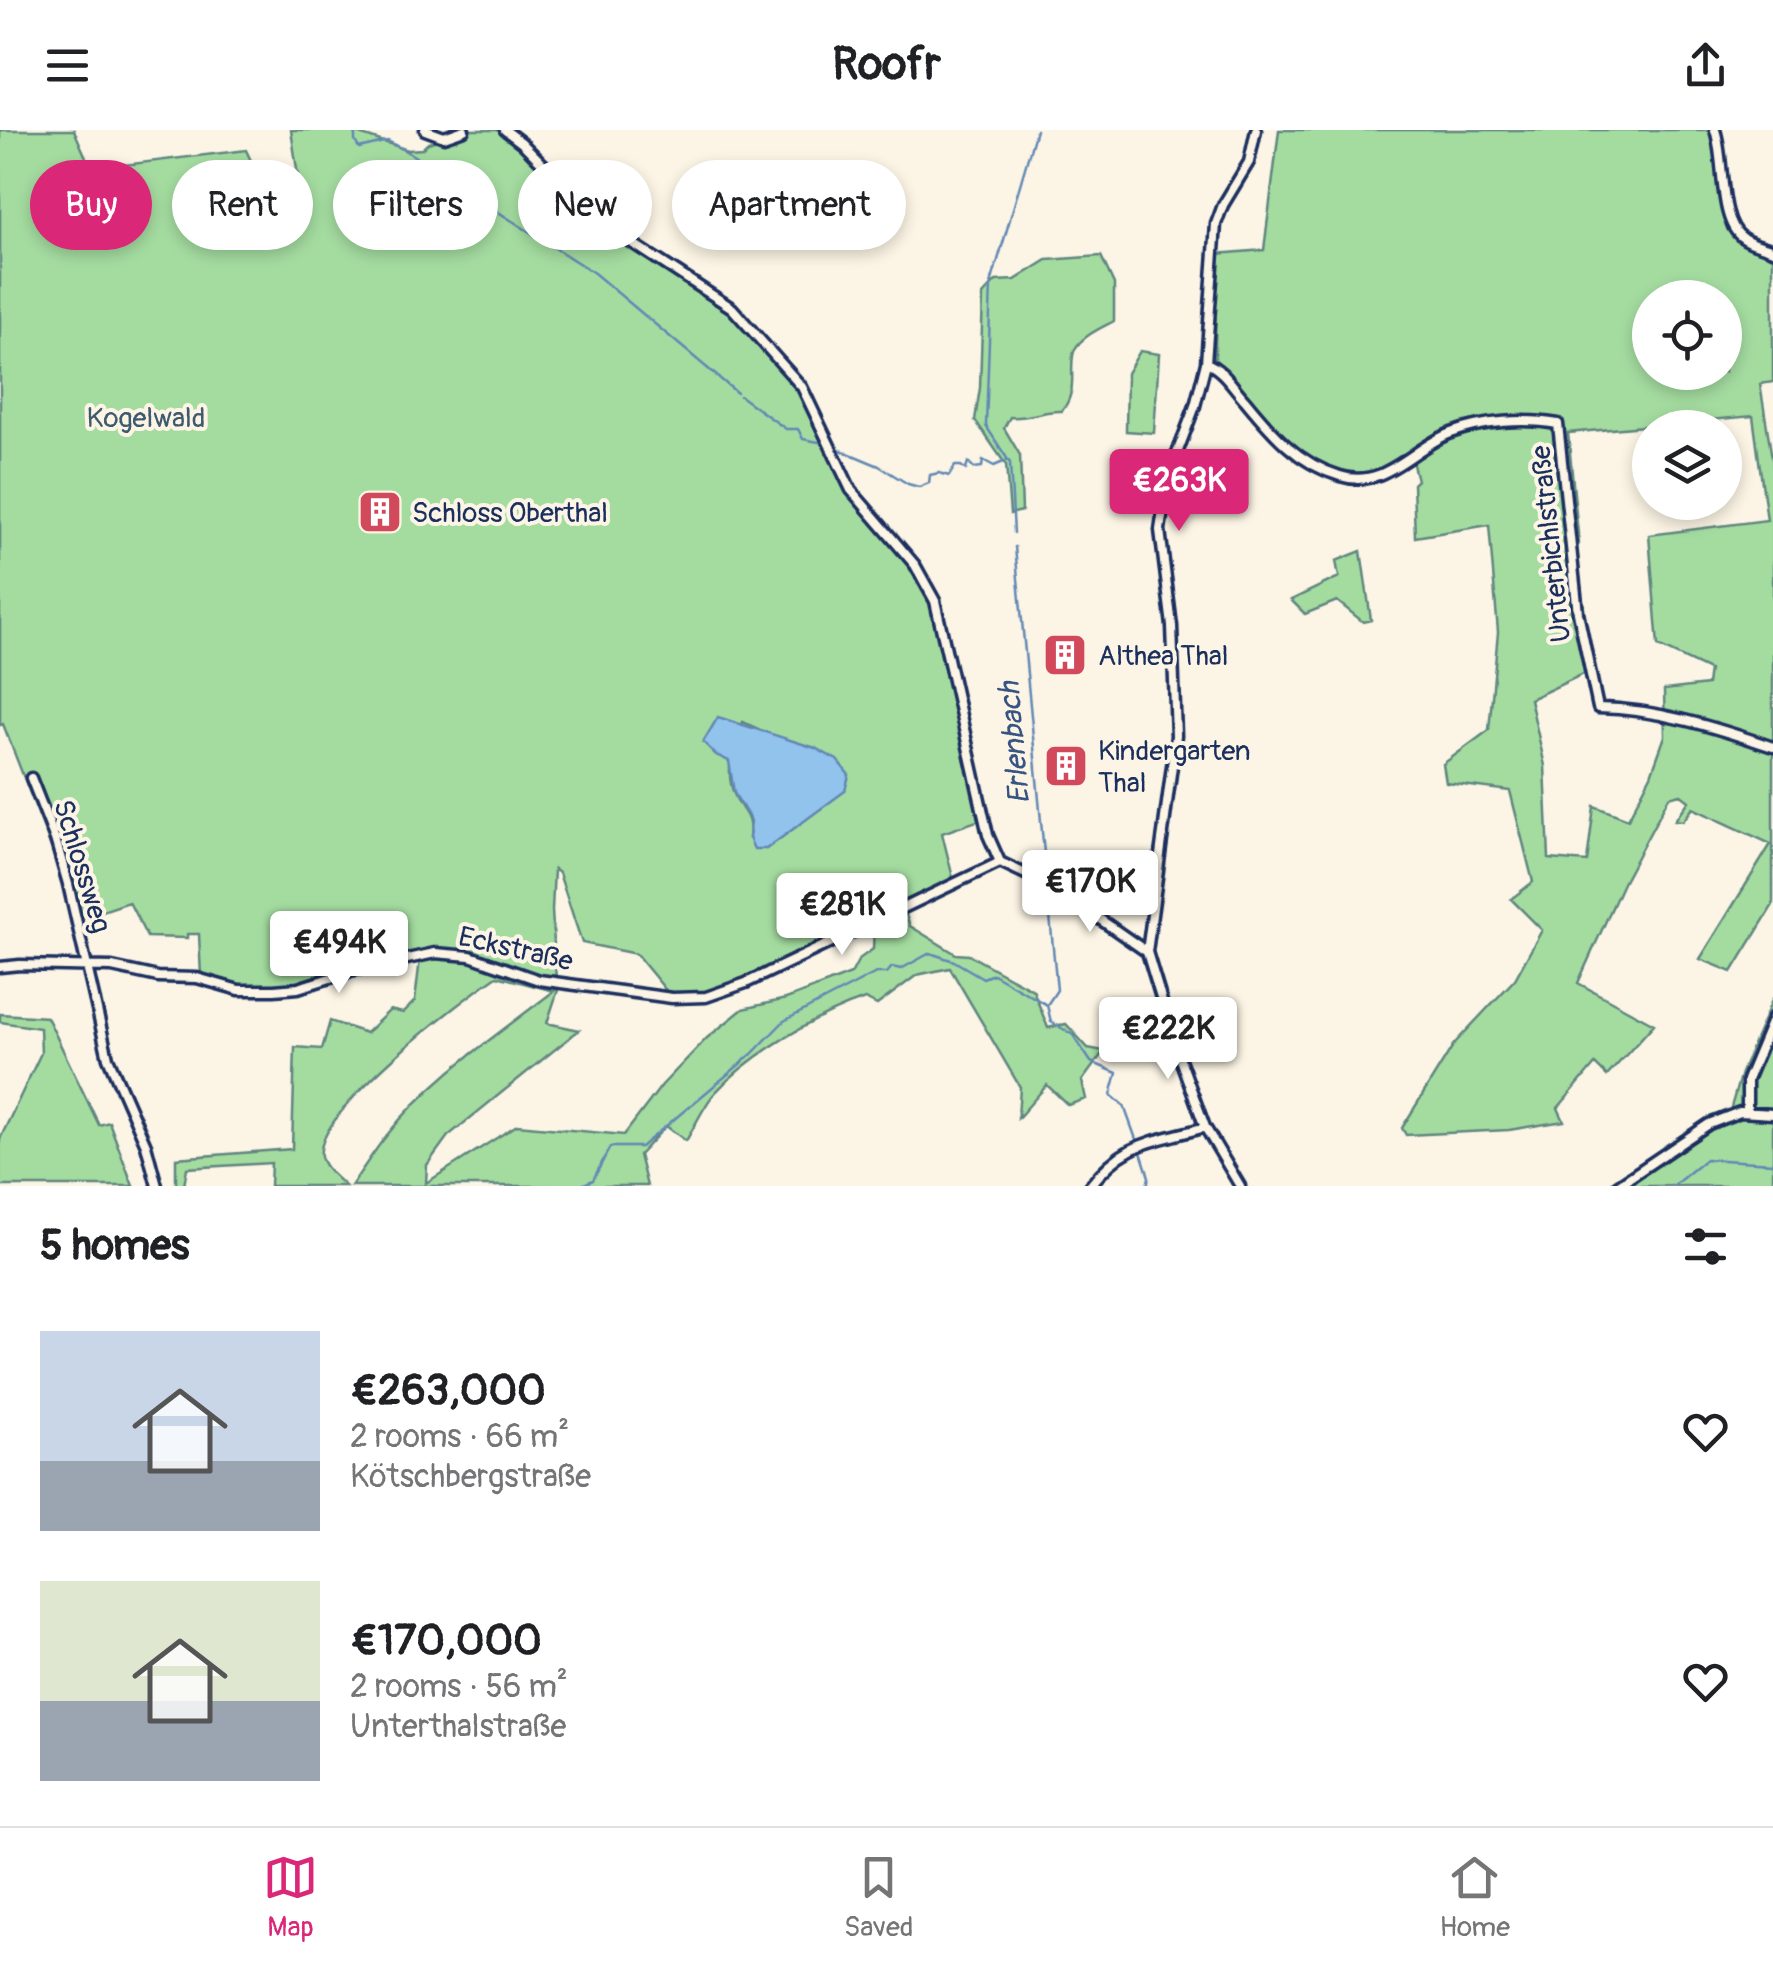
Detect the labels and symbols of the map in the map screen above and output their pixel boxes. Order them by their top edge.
park label: Kogelwald [87,401,205,436]
street label: Unterbichlstraße [1524,443,1579,644]
pin: €263K [1109,449,1249,534]
building icon: Schloss Oberthal [357,489,403,535]
place label: Schloss Oberthal [412,496,608,531]
building icon: Althea Thal [1042,632,1088,678]
place label: Althea Thal [1098,639,1229,674]
water label: Erlenbach [991,678,1038,806]
place label: Kindergarten Thal [1098,734,1251,801]
building icon: Kindergarten Thal [1043,743,1089,789]
street label: Schlossweg [45,796,118,937]
pin: €170K [1020,850,1160,935]
pin: €281K [772,873,912,958]
pin: €494K [269,911,409,996]
street label: Eckstraße [455,919,576,980]
pin: €222K [1098,997,1238,1082]

